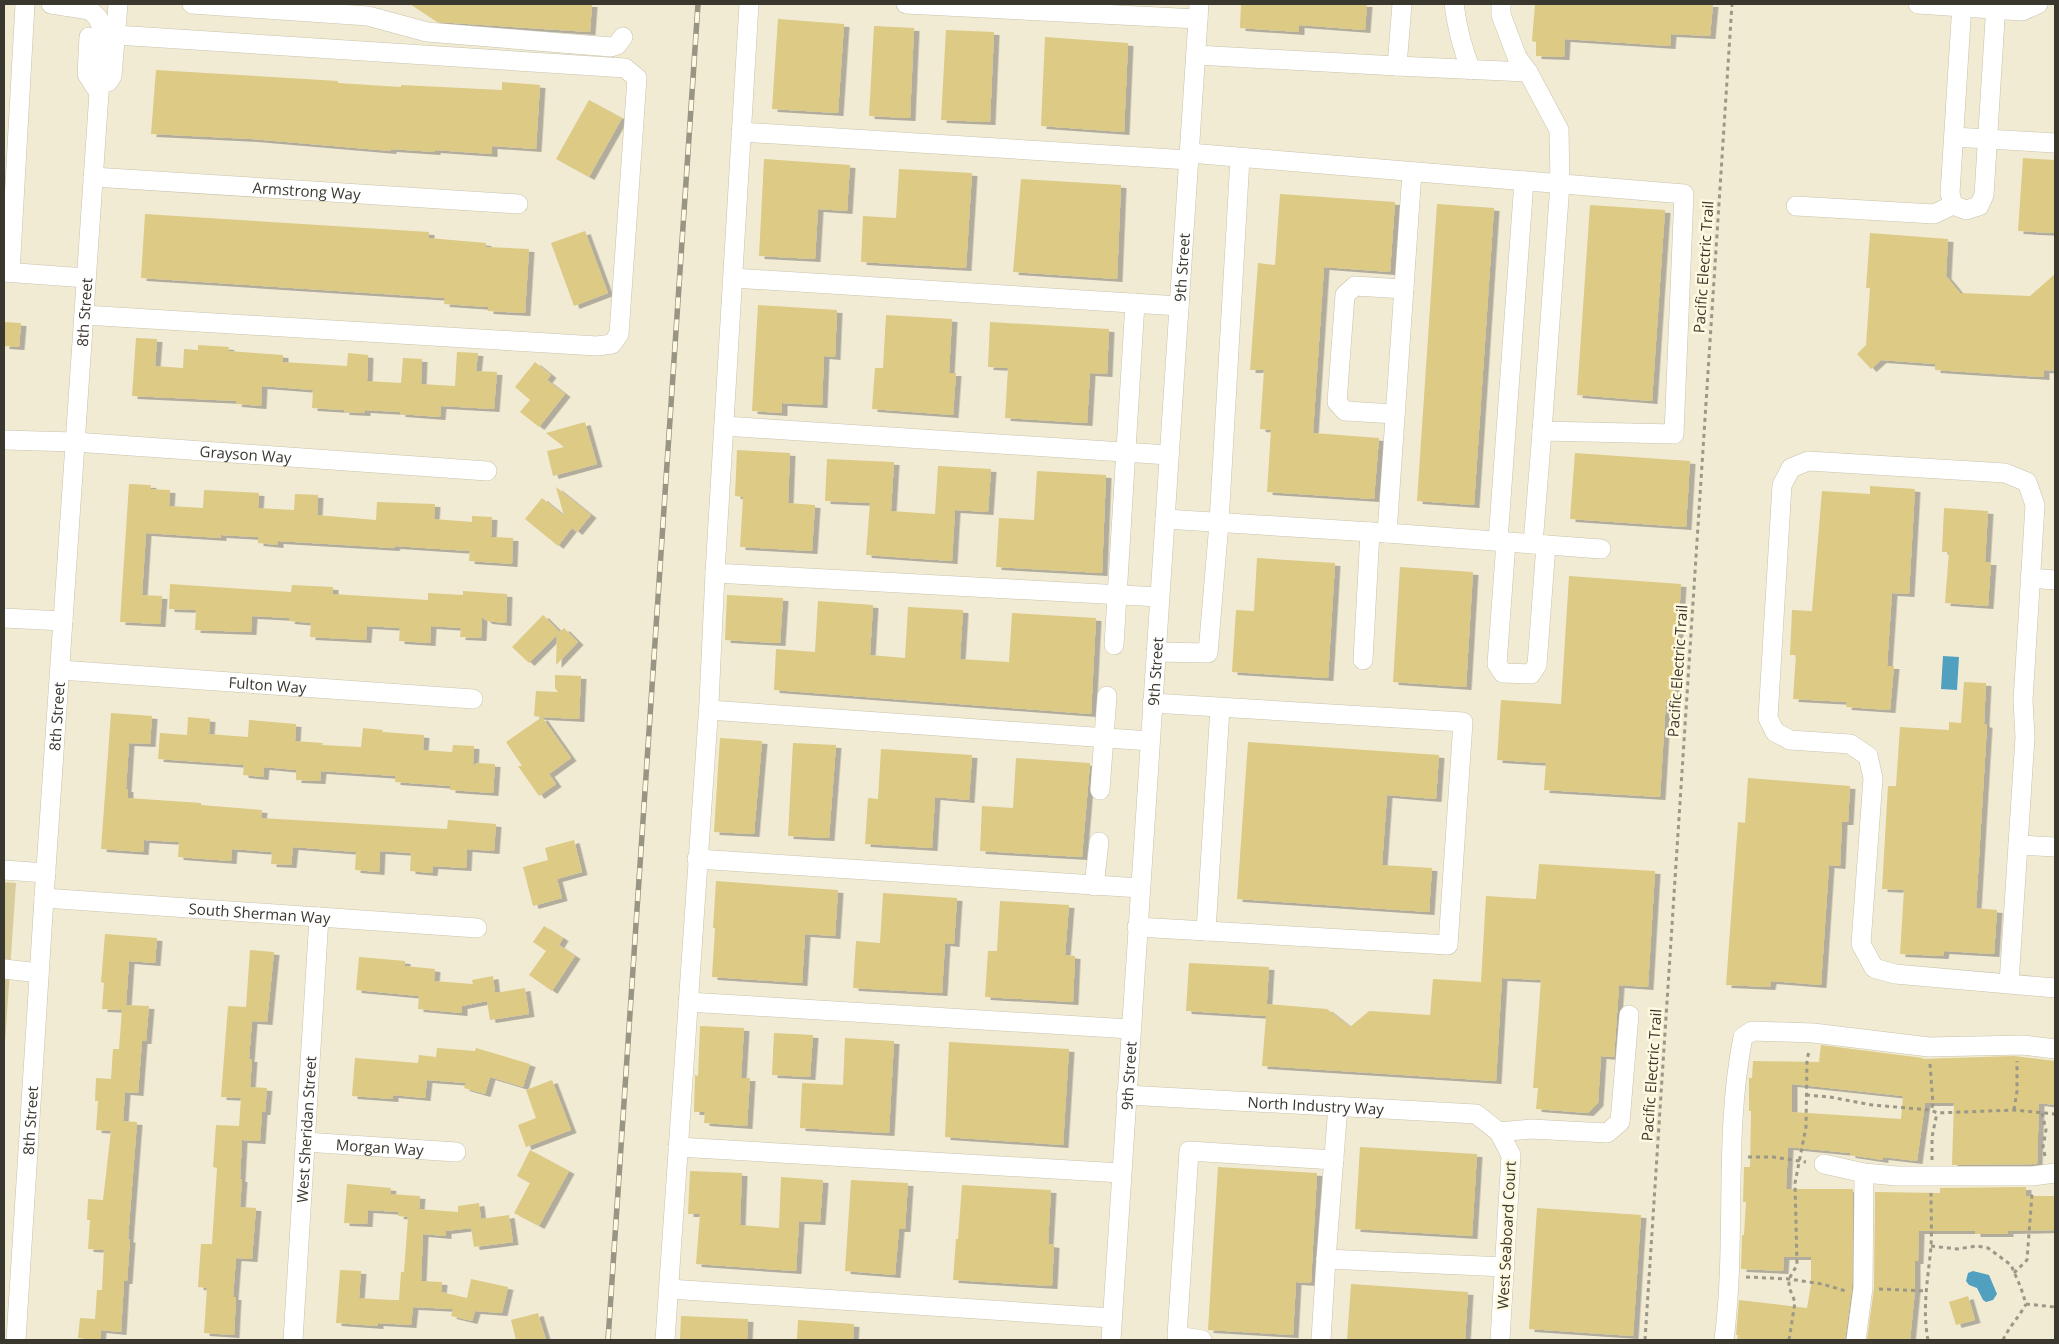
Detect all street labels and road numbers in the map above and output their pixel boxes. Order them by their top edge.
street label: Armstrong Way [252,177,362,204]
street label: Pacific Electric Trail [1688,200,1718,334]
street label: 9th Street [1169,232,1194,302]
street label: 8th Street [72,277,96,347]
street label: Grayson Way [199,441,293,467]
street label: Pacific Electric Trail [1662,604,1692,738]
street label: 9th Street [1143,636,1167,707]
street label: Fulton Way [228,672,308,697]
street label: 8th Street [44,681,69,751]
street label: South Sherman Way [188,898,331,928]
street label: Pacific Electric Trail [1636,1008,1666,1142]
street label: 9th Street [1116,1040,1141,1111]
street label: West Sheridan Street [291,1055,320,1203]
street label: 8th Street [18,1085,42,1156]
street label: North Industry Way [1247,1092,1385,1119]
street label: Morgan Way [335,1134,425,1160]
street label: West Seaboard Court [1492,1160,1520,1310]

